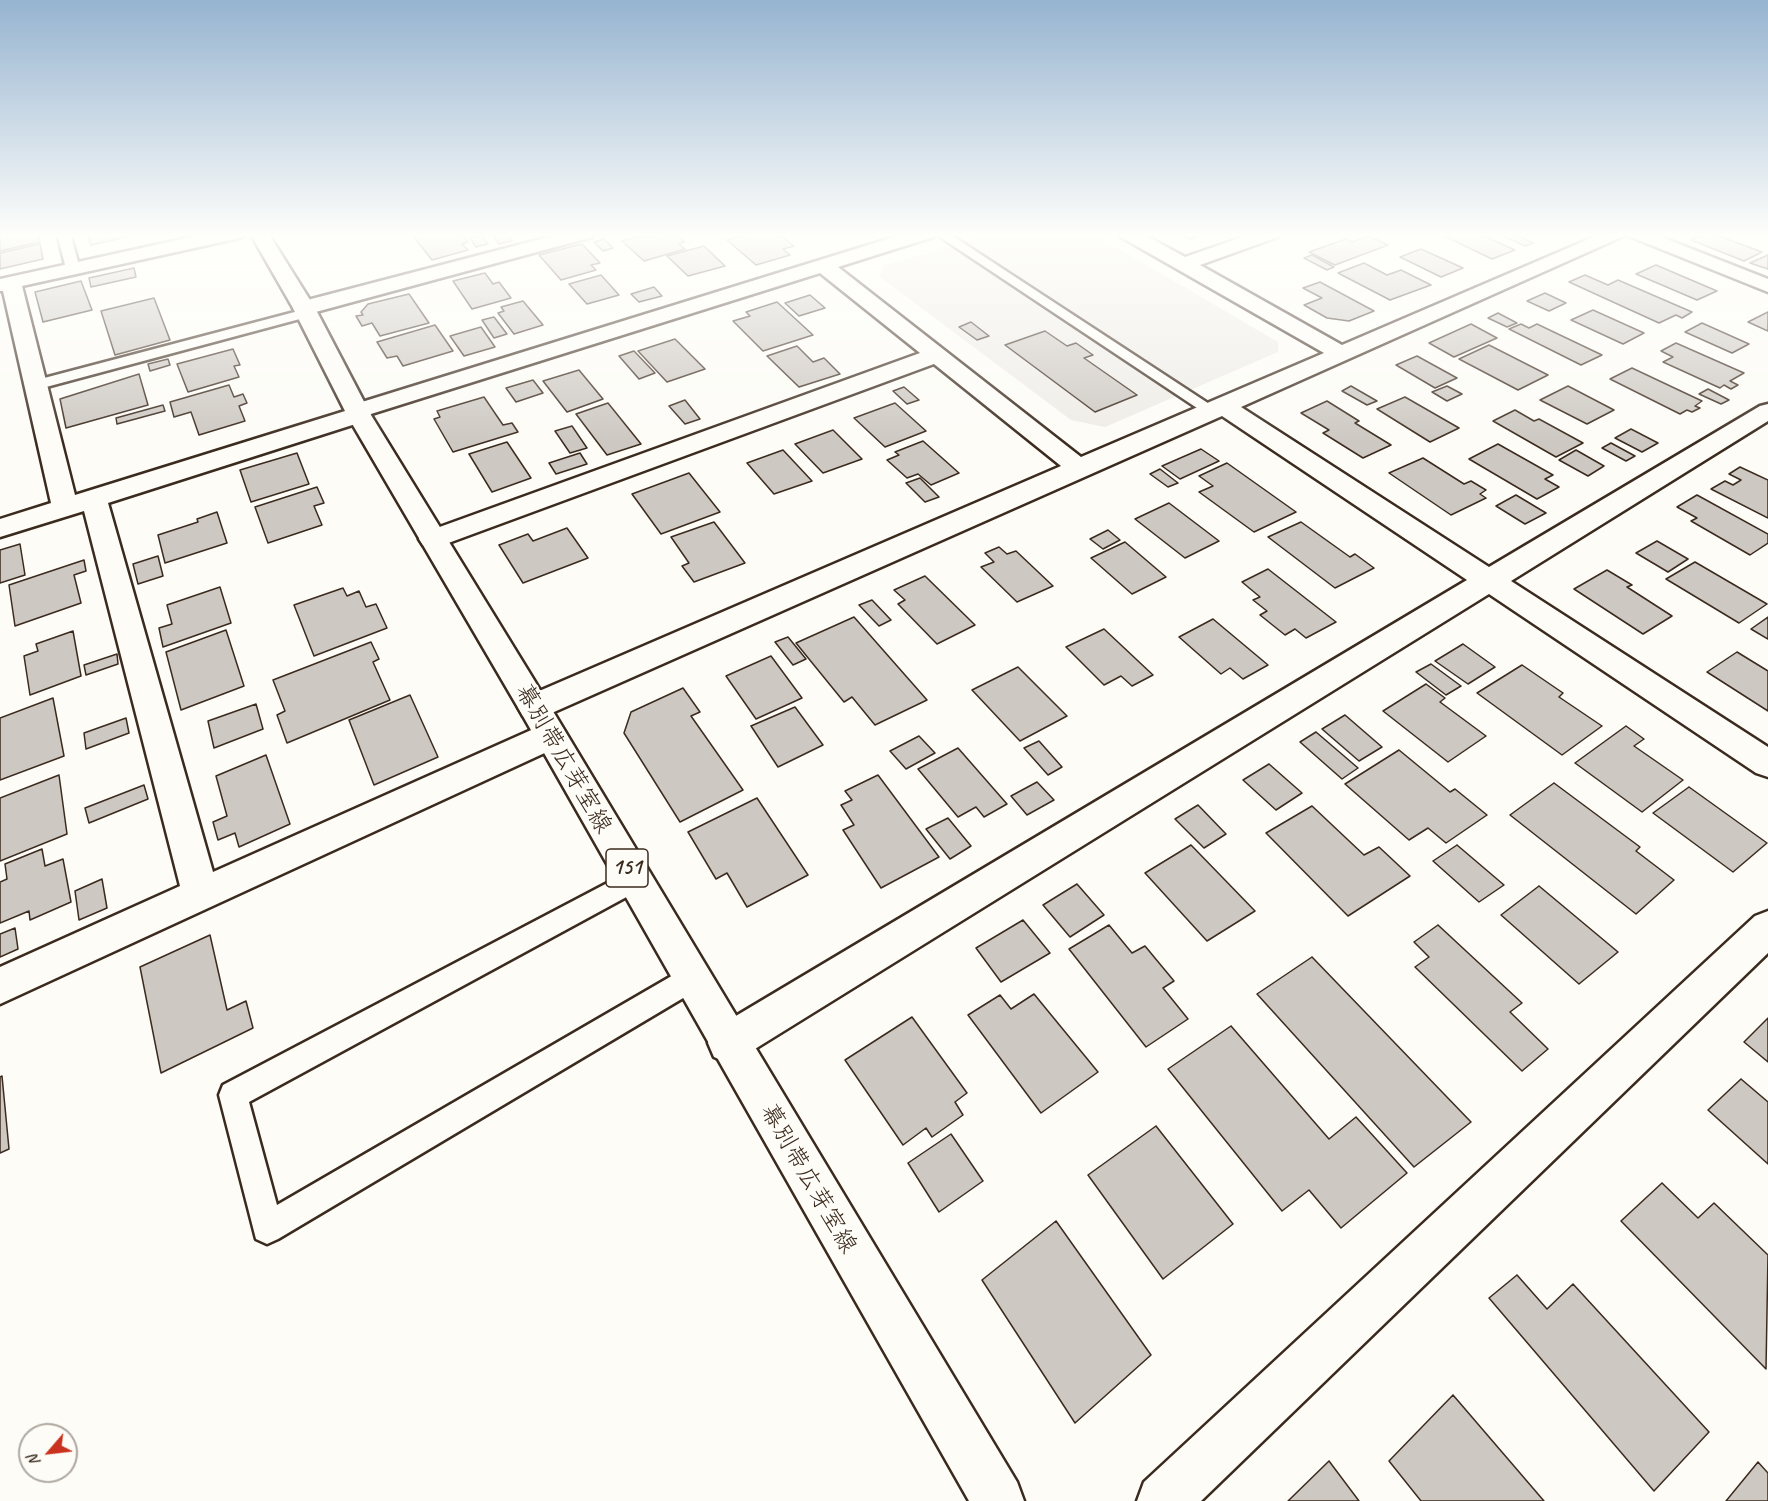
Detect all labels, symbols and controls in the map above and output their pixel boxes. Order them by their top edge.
street label: 幕別帯広芽室線 [509,679,617,839]
road number: 151 [606,849,648,887]
street label: 幕別帯広芽室線 [754,1099,862,1259]
north arrow [18,1423,78,1483]
text: N [23,1451,45,1470]

